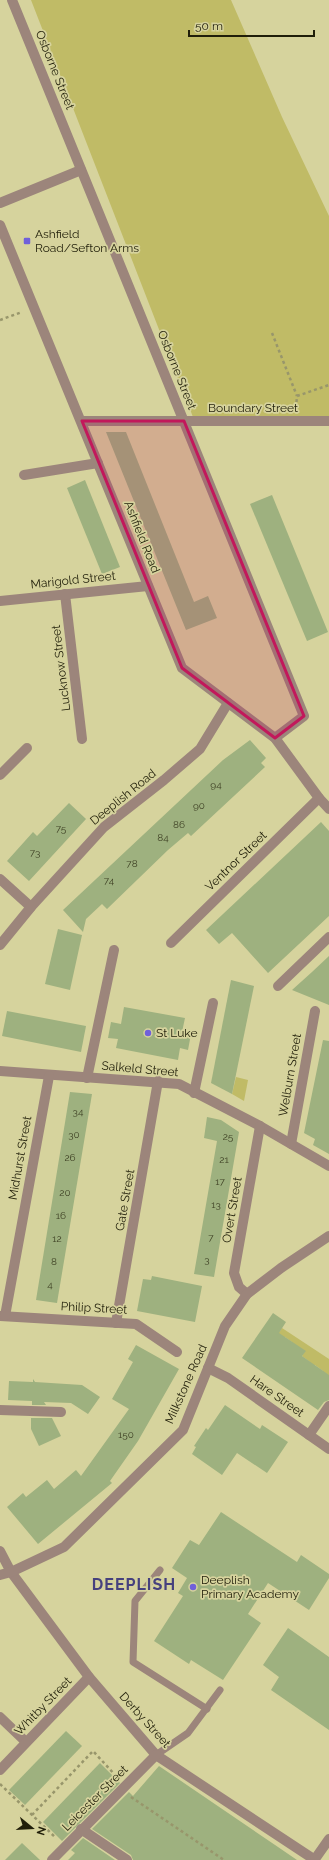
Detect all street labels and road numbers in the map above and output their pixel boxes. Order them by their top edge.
street label: Osborne Street [33,28,77,112]
street label: Osborne Street [155,328,199,412]
street label: Boundary Street [208,401,298,415]
street label: Ashfield Road [121,499,163,575]
street label: Marigold Street [30,569,116,591]
street label: Lucknow Street [49,624,73,712]
street label: Deeplish Road [87,766,159,828]
street label: Ventnor Street [202,828,270,894]
street label: Welburn Street [276,1032,304,1118]
street label: Salkeld Street [101,1059,179,1079]
street label: Midhurst Street [6,1115,34,1201]
street label: Gate Street [113,1168,137,1232]
street label: Overt Street [219,1176,245,1244]
street label: Philip Street [60,1299,128,1317]
street label: Milkstone Road [162,1342,210,1426]
street label: Hare Street [247,1372,307,1420]
street label: Whitby Street [12,1674,74,1738]
street label: Derby Street [117,1689,173,1751]
street label: Leicester Street [59,1762,131,1834]

